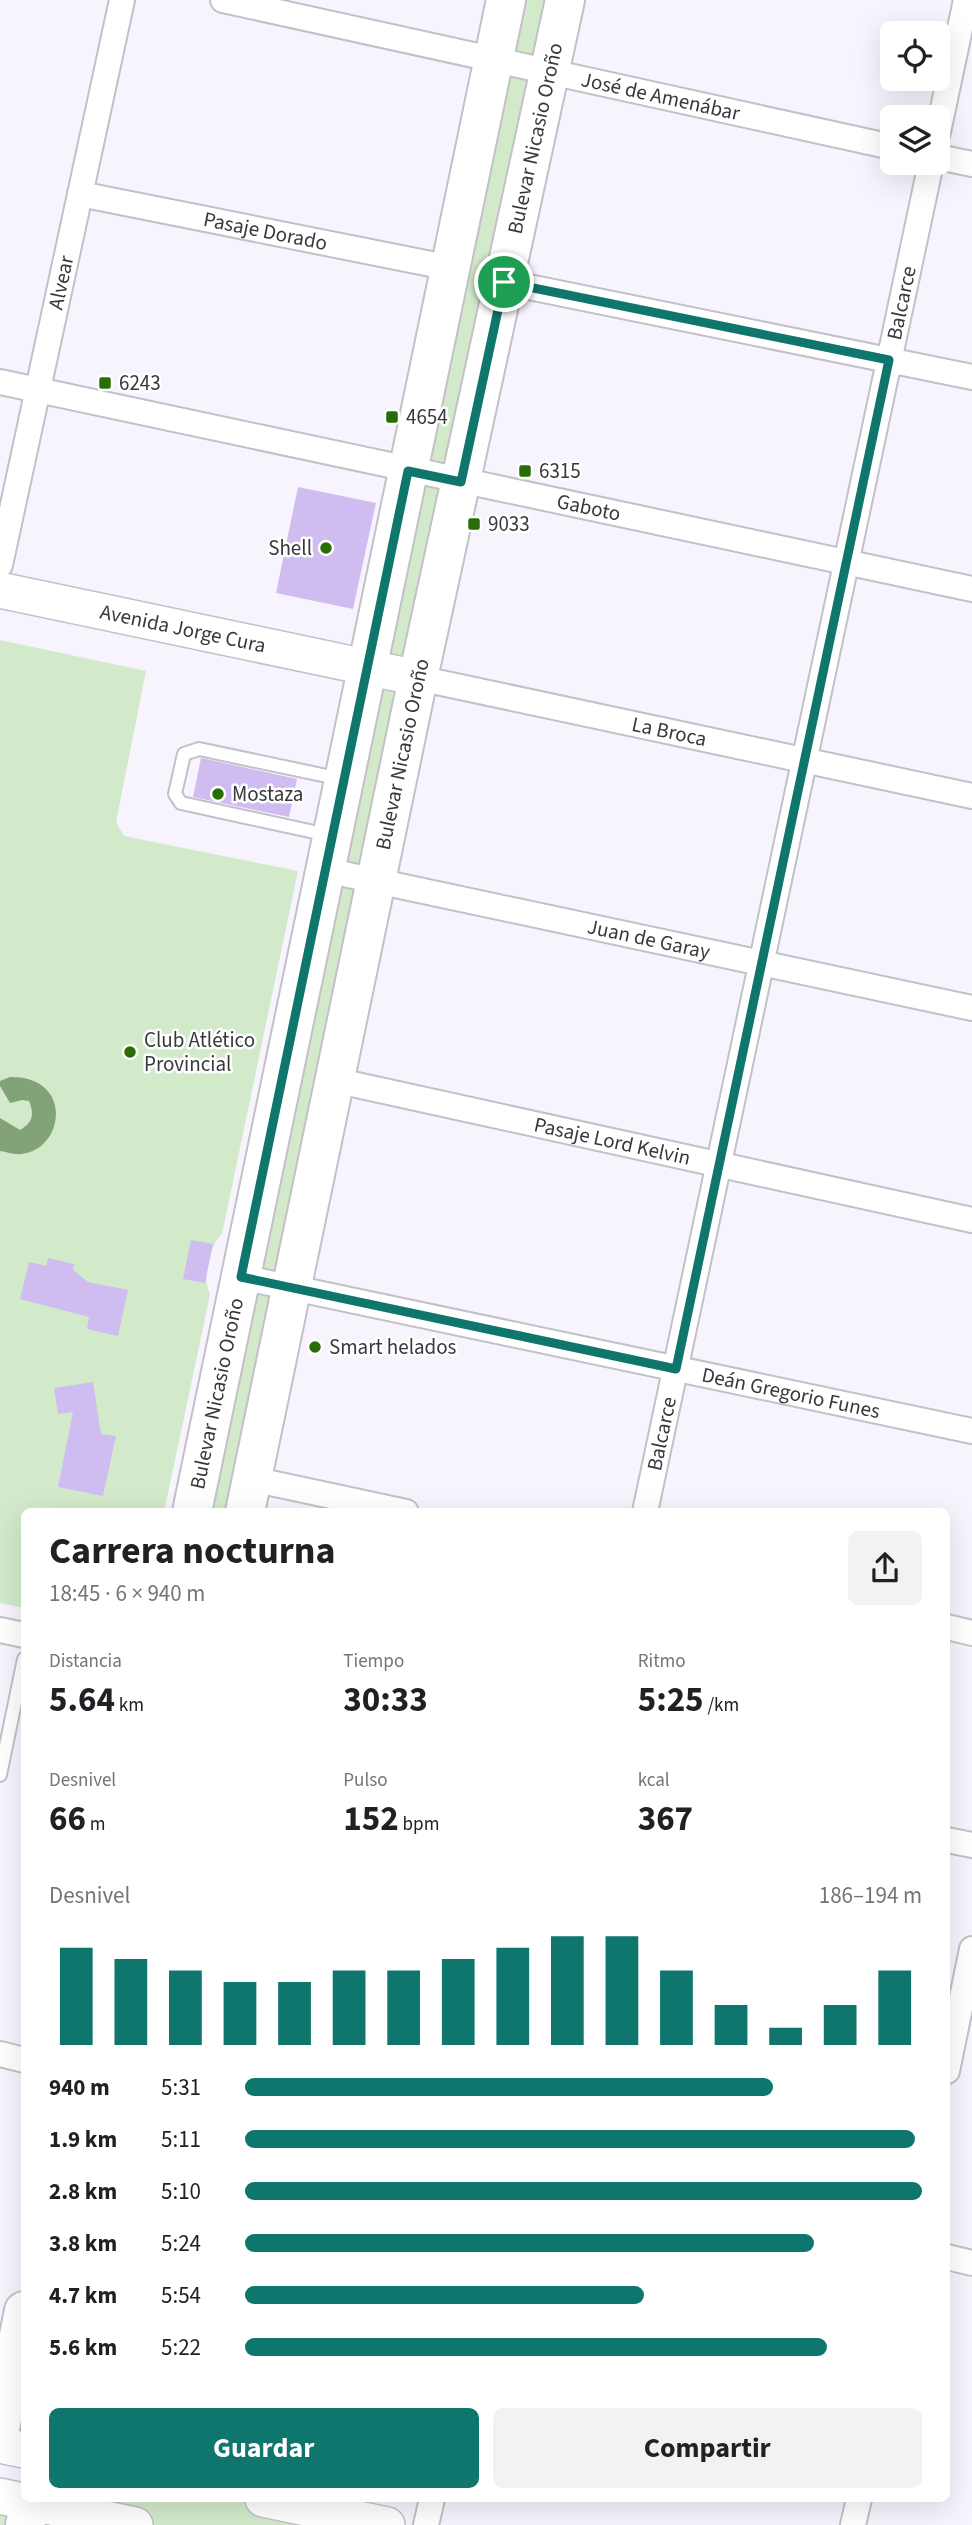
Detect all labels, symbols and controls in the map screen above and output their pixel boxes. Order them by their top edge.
map controls [880,21,950,175]
button: locate [880,21,950,91]
street label: Bulevar Nicasio Oroño [500,40,570,237]
street label: José de Amenábar [578,64,743,128]
button: layers [880,105,950,175]
street label: Pasaje Dorado [201,204,330,258]
street label: Alvear [41,252,82,312]
pin [474,252,534,312]
icon: arrive [485,263,523,301]
street label: Balcarce [879,263,924,343]
place label: 6243 [119,368,161,398]
marker: 6243 [97,375,113,391]
place label: 4654 [406,402,448,432]
marker: 4654 [384,409,400,425]
place label: 6315 [539,456,581,486]
marker: 6315 [517,463,533,479]
street label: Gaboto [554,486,623,529]
place label: 9033 [488,509,530,539]
marker: 9033 [466,516,482,532]
place label: Shell [268,533,312,563]
marker: Shell [318,540,334,556]
street label: Avenida Jorge Cura [97,596,269,661]
street label: Bulevar Nicasio Oroño [368,656,437,853]
street label: La Broca [629,709,710,754]
place label: Mostaza [232,779,303,809]
marker: Mostaza [210,786,226,802]
street label: Juan de Garay [585,911,713,967]
place label: Club Atlético Provincial [144,1025,255,1079]
marker: Club Atlético Provincial [122,1044,138,1060]
street label: Pasaje Lord Kelvin [531,1109,693,1173]
street label: Bulevar Nicasio Oroño [182,1295,251,1492]
place label: Smart helados [329,1332,457,1362]
marker: Smart helados [307,1339,323,1355]
street label: Deán Gregorio Funes [699,1359,883,1426]
street label: Balcarce [639,1394,684,1473]
text: Carrera nocturna [49,1524,336,1578]
button: share [848,1531,922,1605]
text: 18:45 · 6 × 940 m [49,1577,205,1610]
text: Distancia [49,1648,122,1675]
text: Tiempo [343,1648,404,1675]
text: Ritmo [638,1648,686,1675]
text: 5.64 [49,1675,115,1725]
text: 30:33 [343,1675,428,1725]
text: 5:25 [638,1675,704,1725]
text: km [115,1692,144,1719]
text: /km [704,1692,739,1719]
text: Desnivel [49,1767,116,1794]
text: Pulso [343,1767,388,1794]
text: kcal [638,1767,670,1794]
text: 66 [49,1794,86,1844]
text: 152 [343,1794,399,1844]
text: 367 [638,1794,693,1844]
text: m [86,1811,106,1838]
text: bpm [399,1811,439,1838]
text: Desnivel [49,1879,130,1912]
text: 186–194 m [819,1879,922,1912]
text: 940 m [49,2071,110,2104]
text: 5:31 [161,2071,201,2104]
text: 1.9 km [49,2123,117,2156]
text: 5:11 [161,2123,201,2156]
text: 2.8 km [49,2175,117,2208]
text: 5:10 [161,2175,201,2208]
text: 3.8 km [49,2227,117,2260]
text: 5:24 [161,2227,201,2260]
text: 4.7 km [49,2279,117,2312]
text: 5:54 [161,2279,201,2312]
text: 5.6 km [49,2331,117,2364]
text: 5:22 [161,2331,201,2364]
button: Guardar [49,2408,479,2488]
button: Compartir [493,2408,922,2488]

